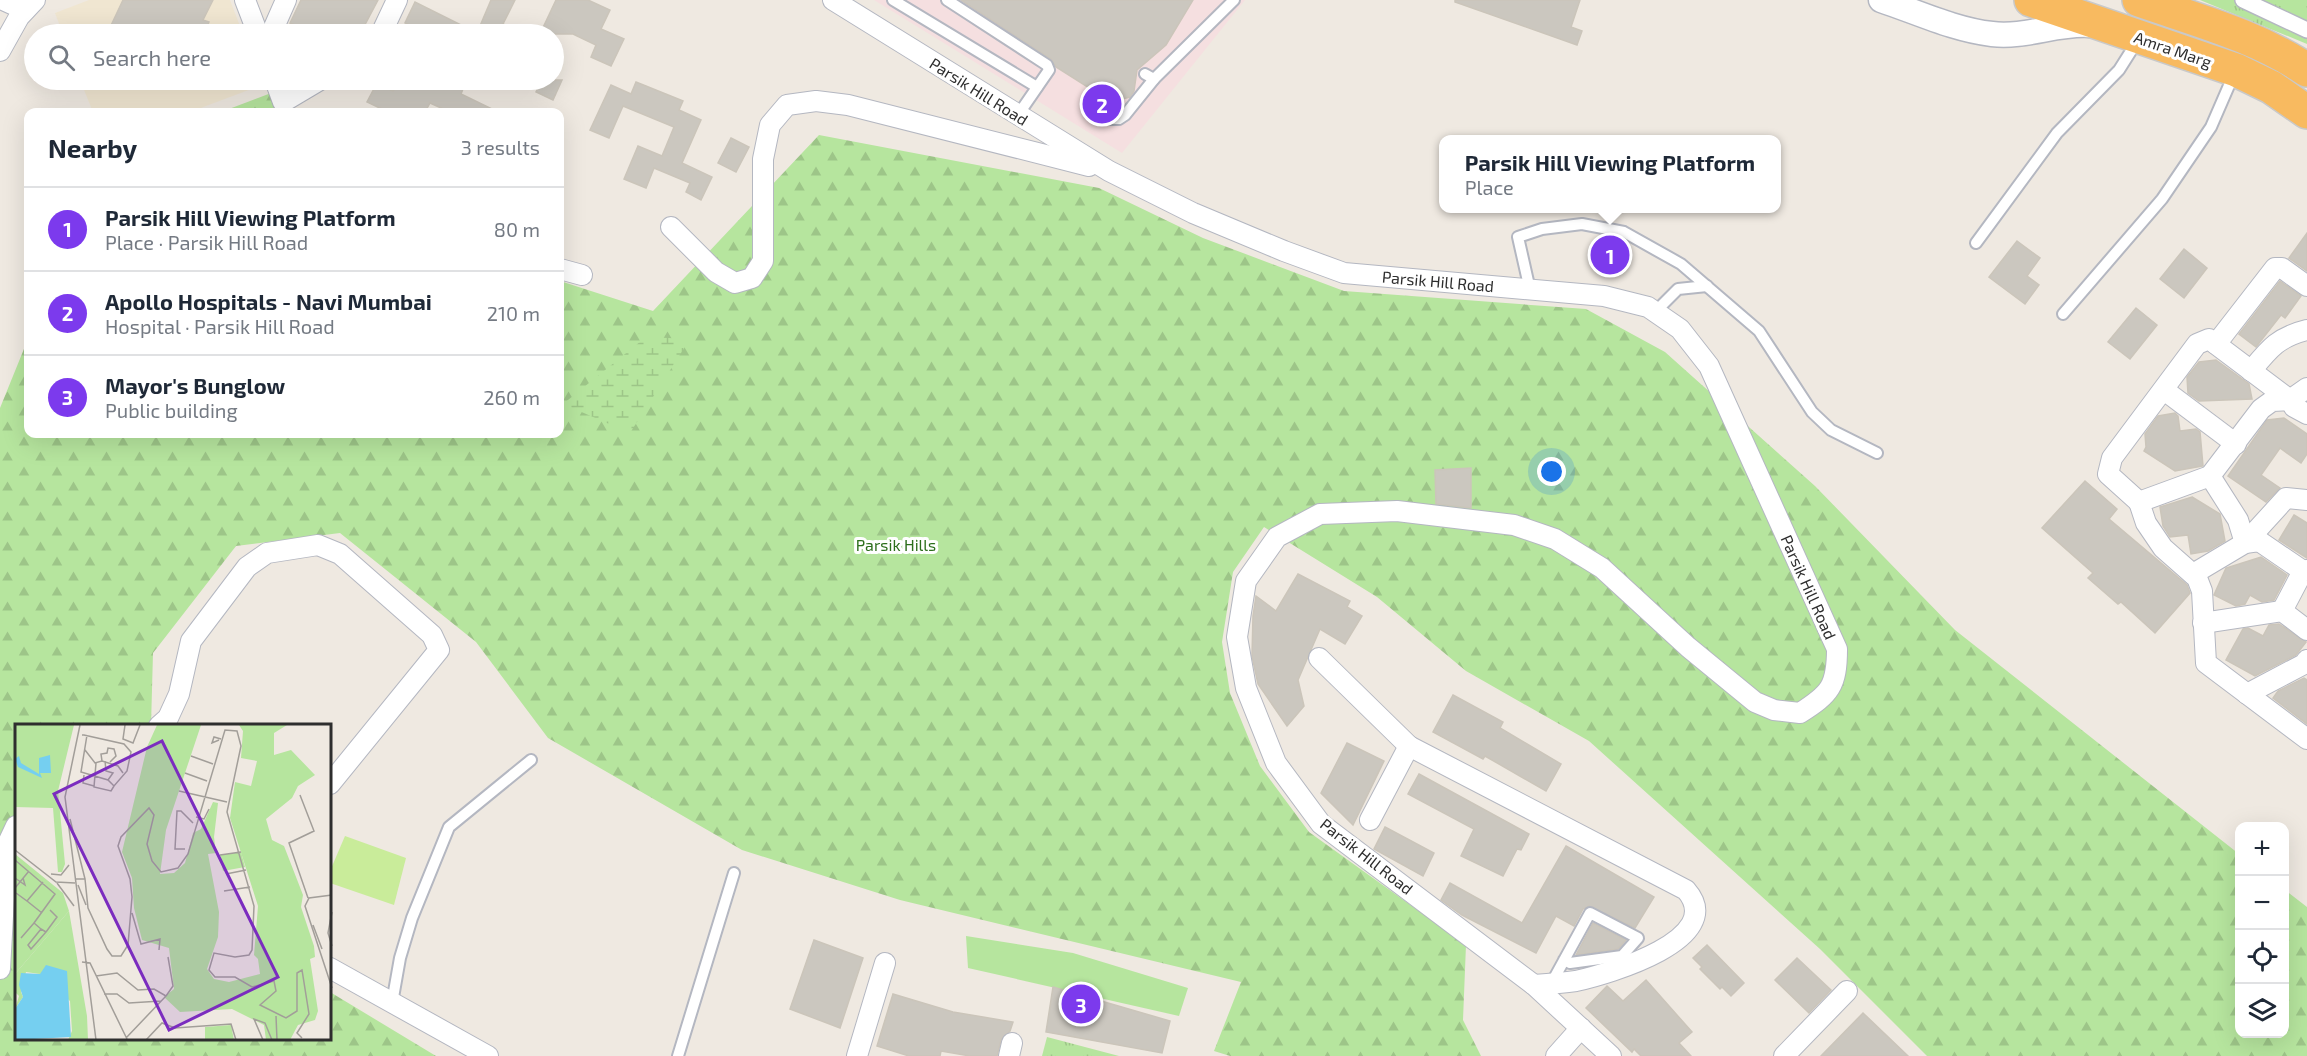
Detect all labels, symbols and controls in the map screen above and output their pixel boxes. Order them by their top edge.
search box [24,24,564,90]
street label: Amra Marg [2132,27,2214,71]
icon: search [45,41,78,74]
text: Search here [93,44,211,70]
street label: Parsik Hill Road [926,53,1032,129]
pin: 2 [1082,82,1122,126]
text: Nearby [48,132,137,163]
text: 3 results [461,135,540,159]
popup [1439,135,1781,213]
text: Parsik Hill Viewing Platform [1465,149,1755,175]
text: Place [1465,175,1514,199]
text: Parsik Hill Viewing Platform [105,204,396,230]
text: 1 [63,217,72,241]
text: 80 m [494,217,540,241]
text: Place · Parsik Hill Road [105,230,308,254]
pin: 1 [1590,232,1630,278]
street label: Parsik Hill Road [1381,267,1495,295]
text: Apollo Hospitals - Navi Mumbai [105,288,432,314]
text: 2 [62,301,73,325]
text: 210 m [487,301,540,325]
text: Hospital · Parsik Hill Road [105,314,335,338]
text: Mayor's Bunglow [105,372,285,398]
text: 3 [62,385,73,409]
text: 260 m [483,385,540,409]
text: Public building [105,398,238,422]
your location [1537,457,1566,486]
street label: Parsik Hill Road [1777,532,1841,642]
park label: Parsik Hills [856,535,936,554]
inset map [15,724,332,1041]
street label: Parsik Hill Road [1317,814,1417,898]
map controls [2235,822,2289,1038]
button: + [2235,822,2289,876]
button: − [2235,876,2289,930]
button: locate [2235,930,2289,984]
pin: 3 [1062,982,1100,1026]
button: layers [2235,984,2289,1038]

